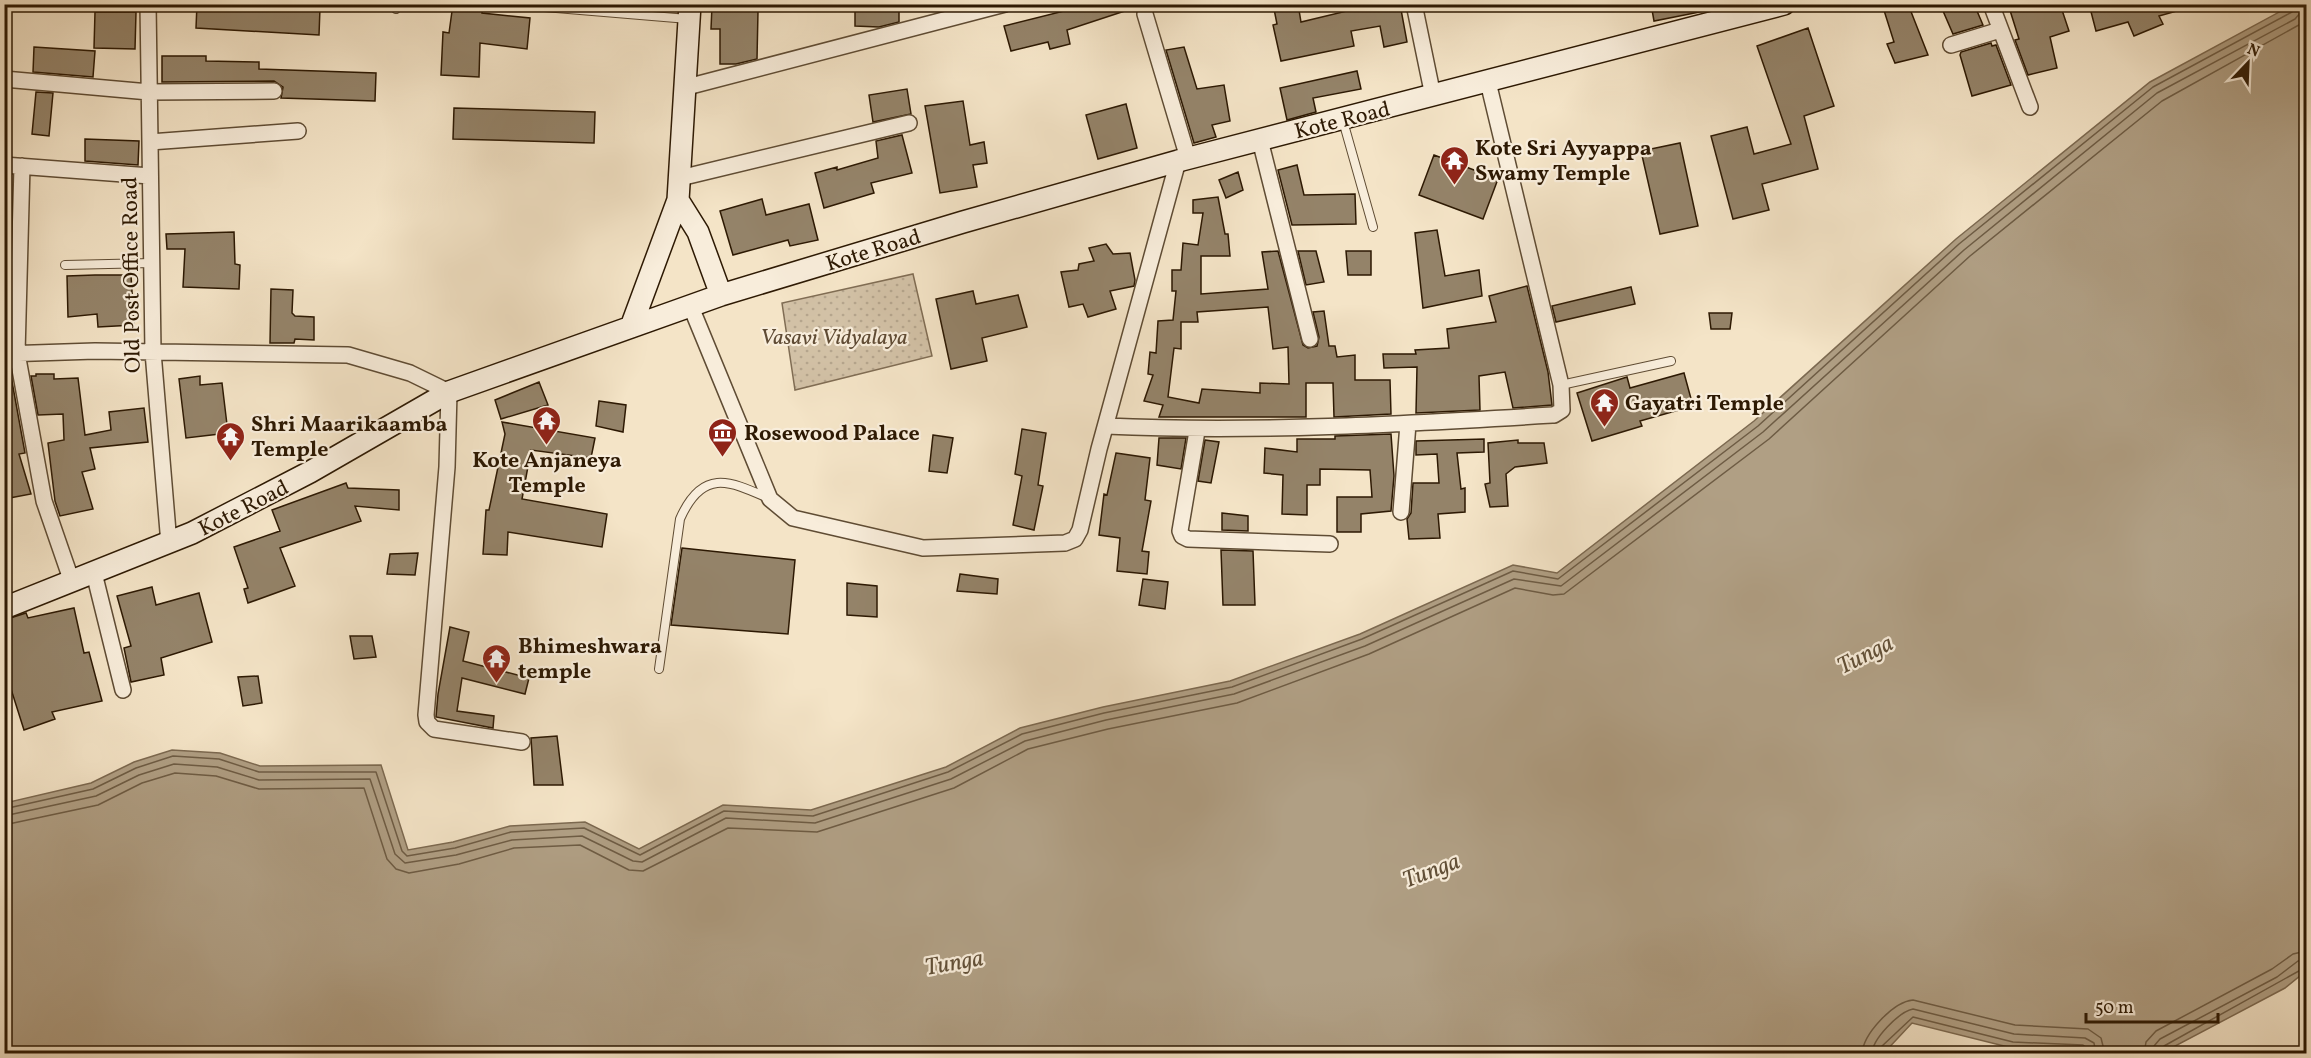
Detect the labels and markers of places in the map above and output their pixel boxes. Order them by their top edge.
place label: Kote Sri Ayyappa Swamy Temple [1475,134,1652,190]
temple icon: Kote Sri Ayyappa Swamy Temple [1438,144,1470,186]
temple icon: Gayatri Temple [1588,386,1620,428]
place label: Gayatri Temple [1625,389,1784,420]
temple icon: Kote Anjaneya Temple [531,404,563,446]
place label: Shri Maarikaamba Temple [251,410,448,466]
museum icon: Rosewood Palace [707,416,739,458]
place label: Rosewood Palace [744,419,920,450]
temple icon: Shri Maarikaamba Temple [214,420,246,462]
place label: Kote Anjaneya Temple [472,446,622,502]
place label: Bhimeshwara temple [518,632,662,688]
temple icon: Bhimeshwara temple [481,642,513,684]

